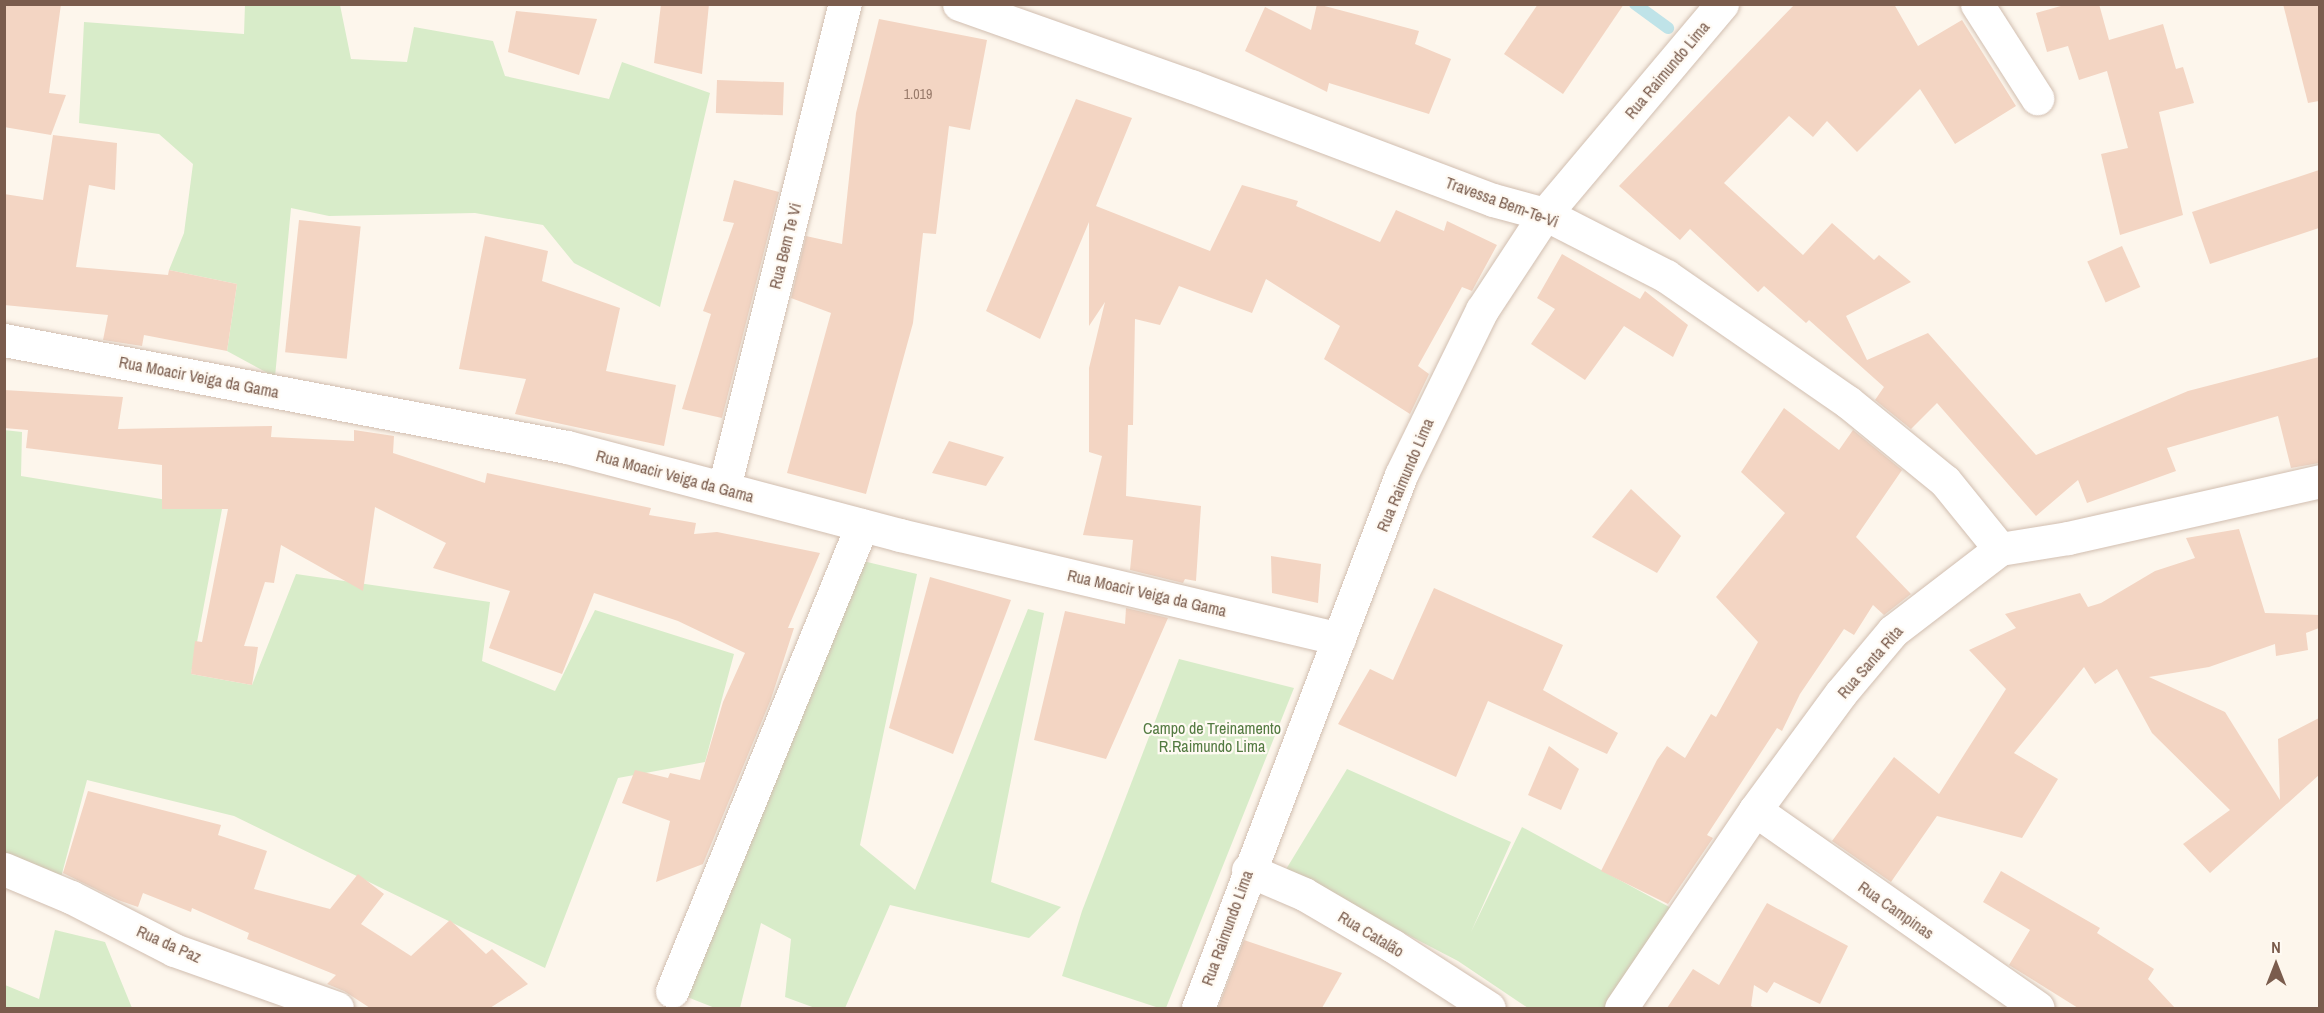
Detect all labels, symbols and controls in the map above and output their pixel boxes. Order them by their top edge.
street label: Rua Raimundo Lima [1621,17,1713,123]
house number: 1.019 [904,86,932,102]
street label: Travessa Bem-Te-Vi [1443,173,1561,231]
street label: Rua Bem Te Vi [765,201,805,291]
street label: Rua Moacir Veiga da Gama [117,352,281,402]
street label: Rua Raimundo Lima [1373,416,1437,534]
street label: Rua Moacir Veiga da Gama [594,446,756,506]
street label: Rua Moacir Veiga da Gama [1066,565,1228,621]
street label: Rua Santa Rita [1833,622,1907,702]
park label: Campo de Treinamento R.Raimundo Lima [1143,718,1281,756]
street label: Rua Raimundo Lima [1197,868,1257,988]
street label: Rua Campinas [1855,877,1937,943]
street label: Rua Catalão [1335,907,1407,961]
street label: Rua da Paz [134,921,204,967]
north arrow [2246,935,2306,995]
text: N [2271,936,2281,958]

